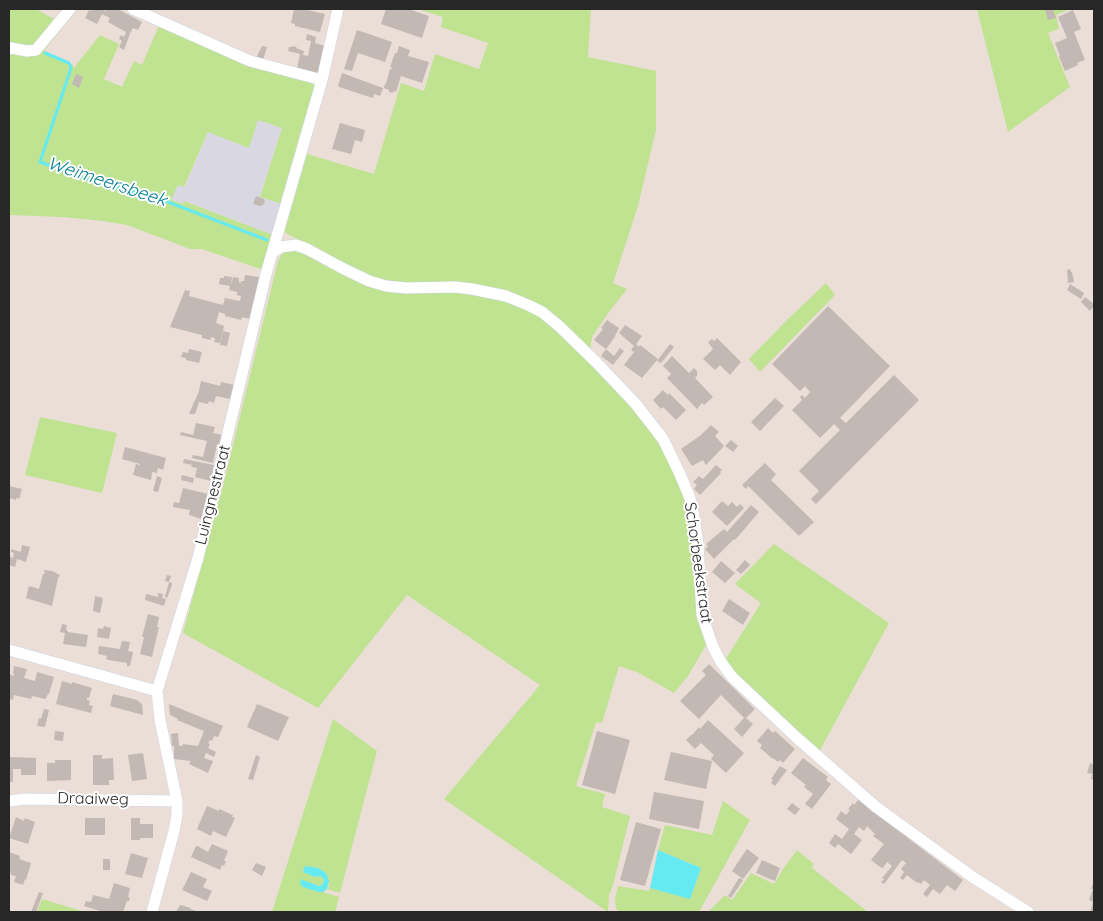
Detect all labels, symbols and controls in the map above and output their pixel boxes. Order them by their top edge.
water label: Weimeersbeek [45,153,169,211]
street label: Luingnestraat [191,443,235,547]
street label: Schorbeekstraat [680,501,716,625]
street label: Draaiweg [57,789,129,809]

